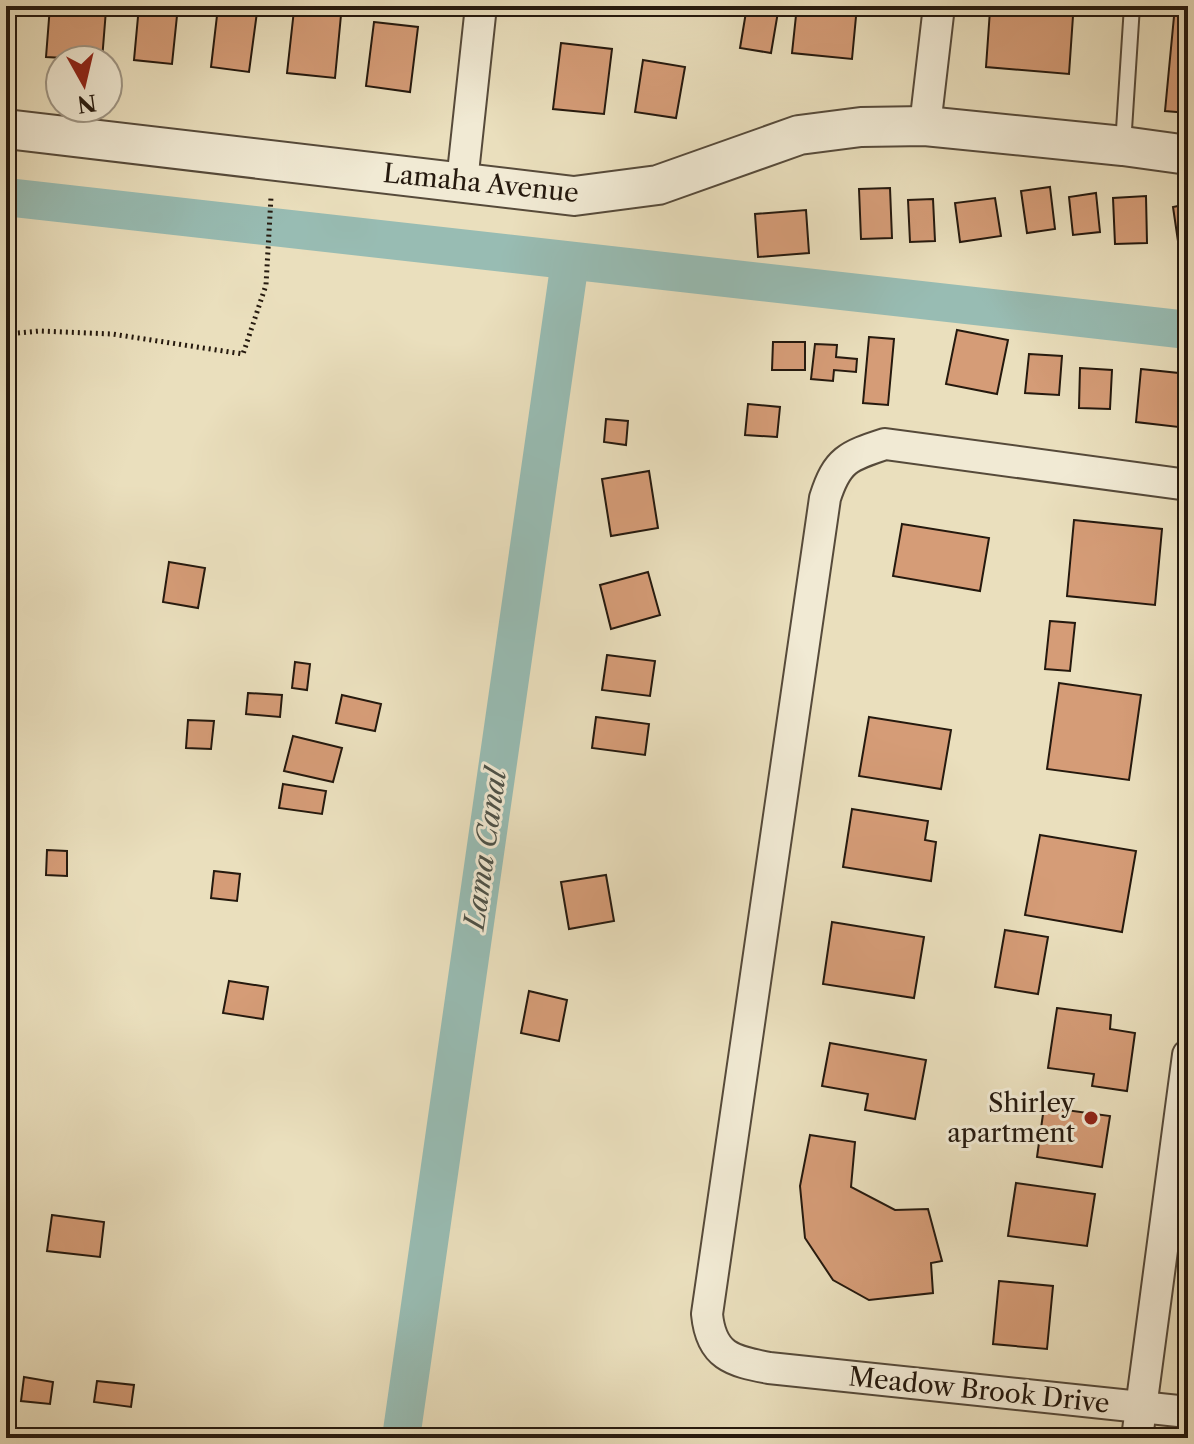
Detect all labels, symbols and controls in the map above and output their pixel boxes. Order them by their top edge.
north arrow [44,44,124,124]
text: N [75,89,98,118]
street label: Lamaha Avenue [382,157,580,209]
water label: Lama Canal [457,763,514,934]
place label: Shirley apartment [947,1087,1076,1149]
marker: Shirley apartment [1082,1109,1100,1127]
street label: Meadow Brook Drive [847,1360,1111,1420]

